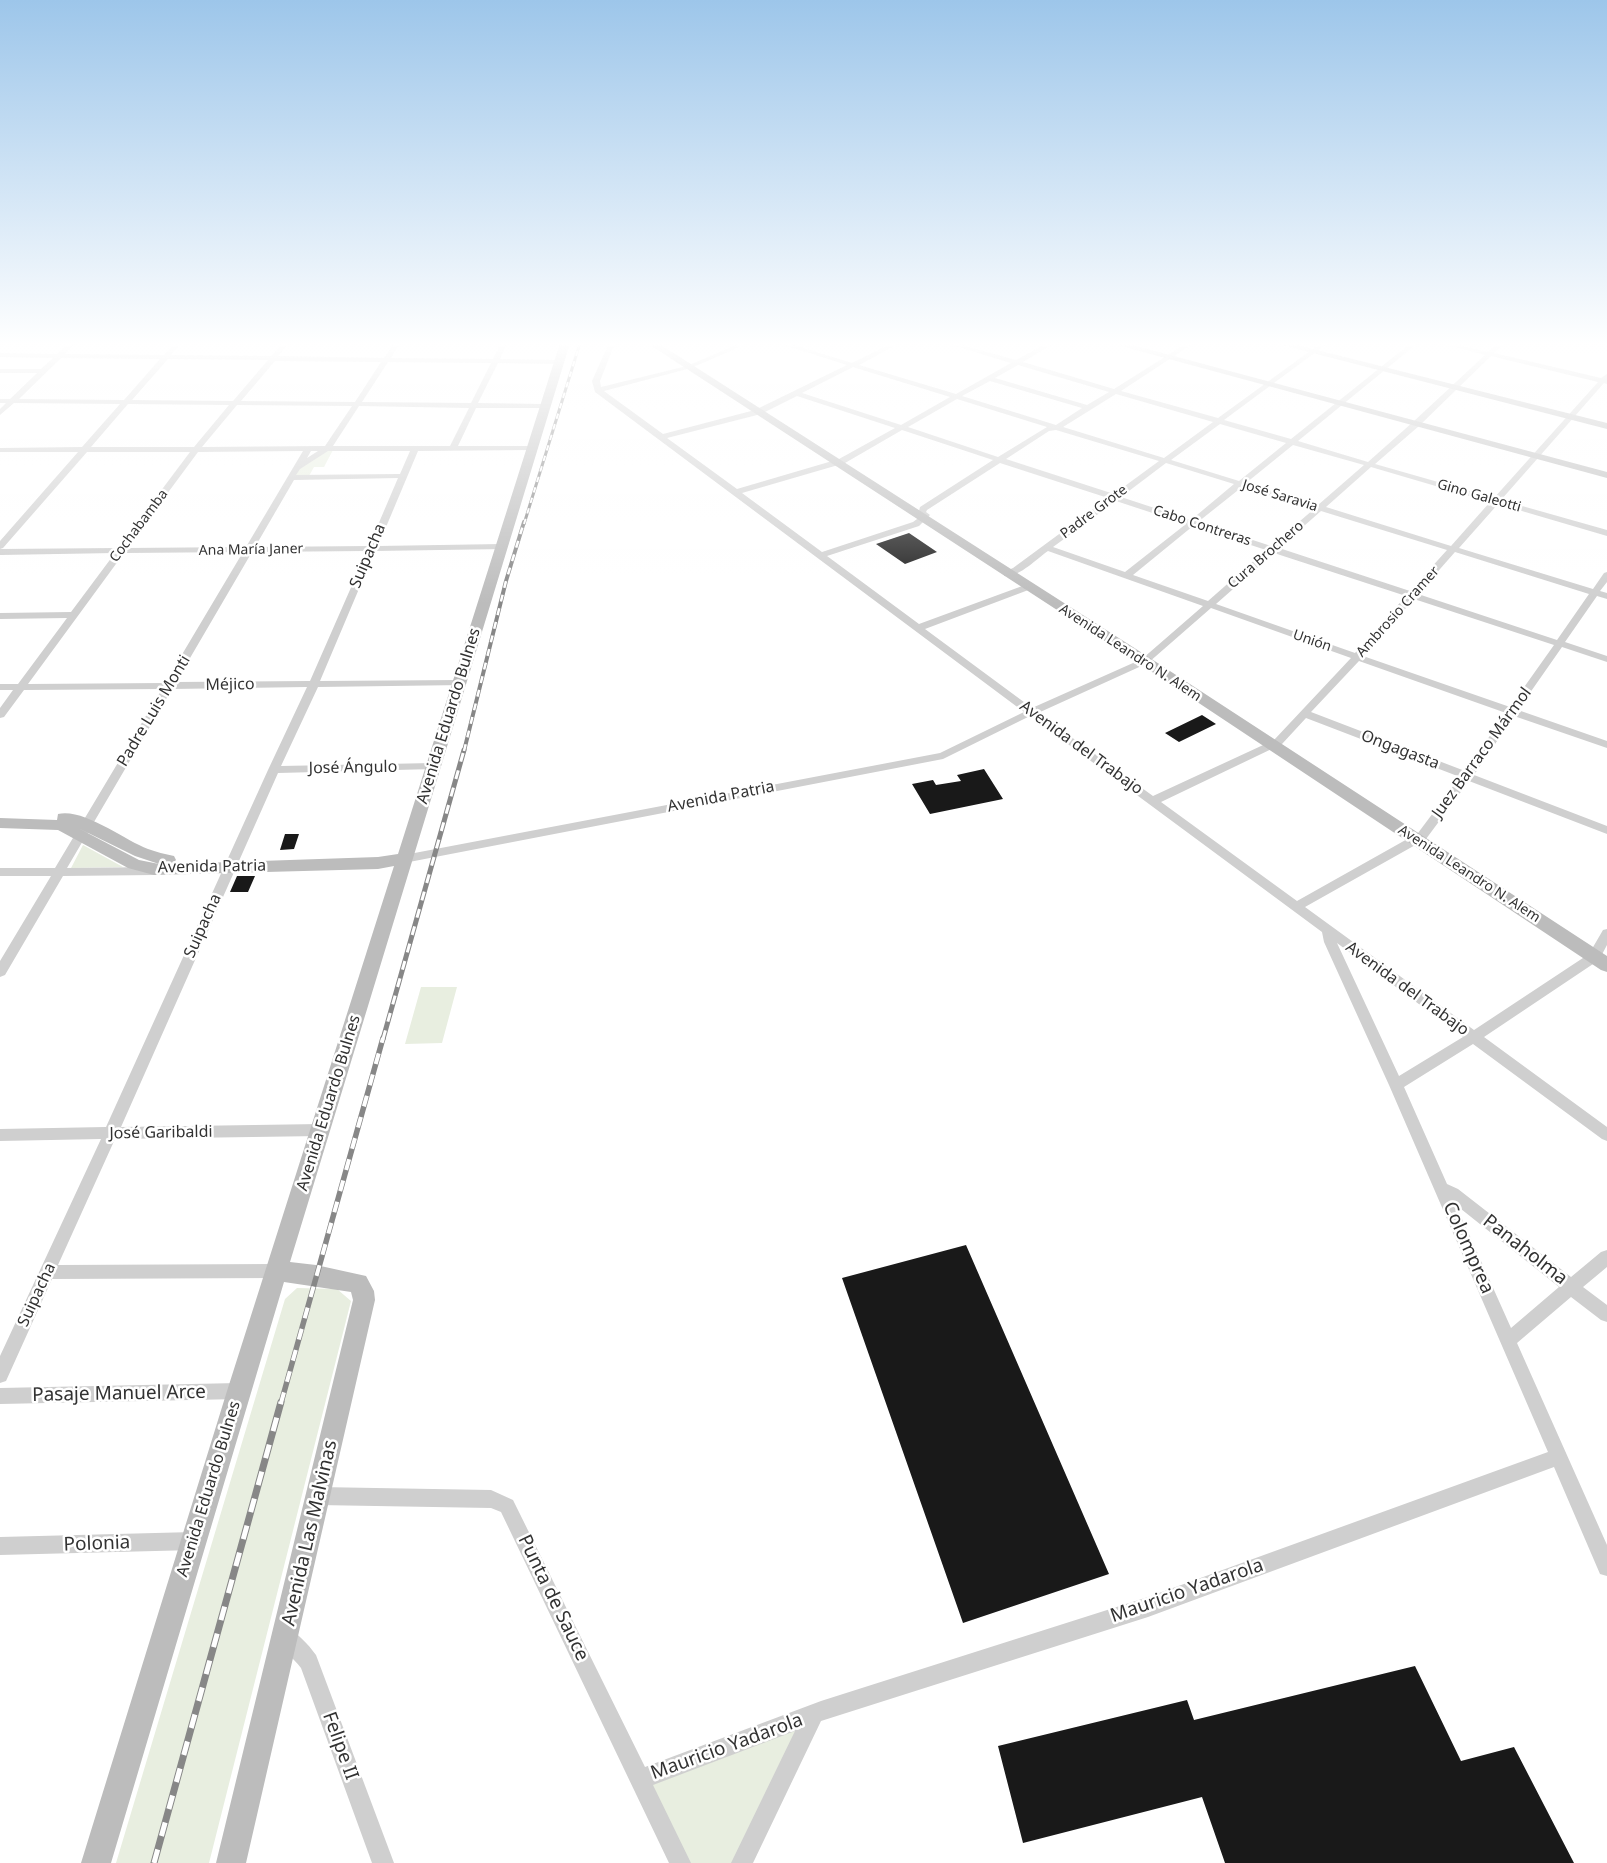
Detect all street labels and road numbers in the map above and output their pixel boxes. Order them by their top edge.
street label: Gino Galeotti [1435,476,1523,516]
street label: José Saravia [1240,477,1320,515]
street label: Padre Grote [1057,481,1131,543]
street label: Cochabamba [106,486,172,566]
street label: Cabo Contreras [1151,502,1253,550]
street label: Cura Brochero [1225,518,1307,592]
street label: Suipacha [346,521,390,591]
street label: Ana María Janer [199,541,303,559]
street label: Ambrosio Cramer [1353,563,1443,661]
street label: Avenida Leandro N. Alem [1056,601,1204,705]
street label: Avenida Eduardo Bulnes [413,626,485,806]
street label: Unión [1291,627,1333,655]
street label: Padre Luis Monti [113,652,195,770]
street label: Méjico [205,675,255,695]
street label: Juez Barraco Mármol [1428,684,1536,822]
street label: Avenida del Trabajo [1016,697,1146,799]
street label: Ongagasta [1358,726,1442,774]
street label: José Ángulo [309,758,397,778]
street label: Avenida Patria [666,777,776,817]
street label: Avenida Leandro N. Alem [1395,822,1543,926]
street label: Avenida Patria [158,856,266,878]
street label: Suipacha [180,891,226,961]
street label: Avenida del Trabajo [1342,938,1472,1040]
street label: Avenida Eduardo Bulnes [293,1013,365,1193]
street label: José Garibaldi [109,1123,213,1143]
street label: Colomprea [1438,1199,1498,1297]
street label: Panaholma [1478,1210,1572,1290]
street label: Suipacha [14,1260,60,1330]
street label: Pasaje Manuel Arce [32,1381,206,1407]
street label: Avenida Eduardo Bulnes [173,1399,245,1579]
street label: Avenida Las Malvinas [278,1438,342,1628]
street label: Polonia [63,1531,131,1557]
street label: Punta de Sauce [513,1531,593,1665]
street label: Mauricio Yadarola [1108,1554,1266,1628]
street label: Felipe II [317,1709,363,1783]
street label: Mauricio Yadarola [648,1709,806,1785]

